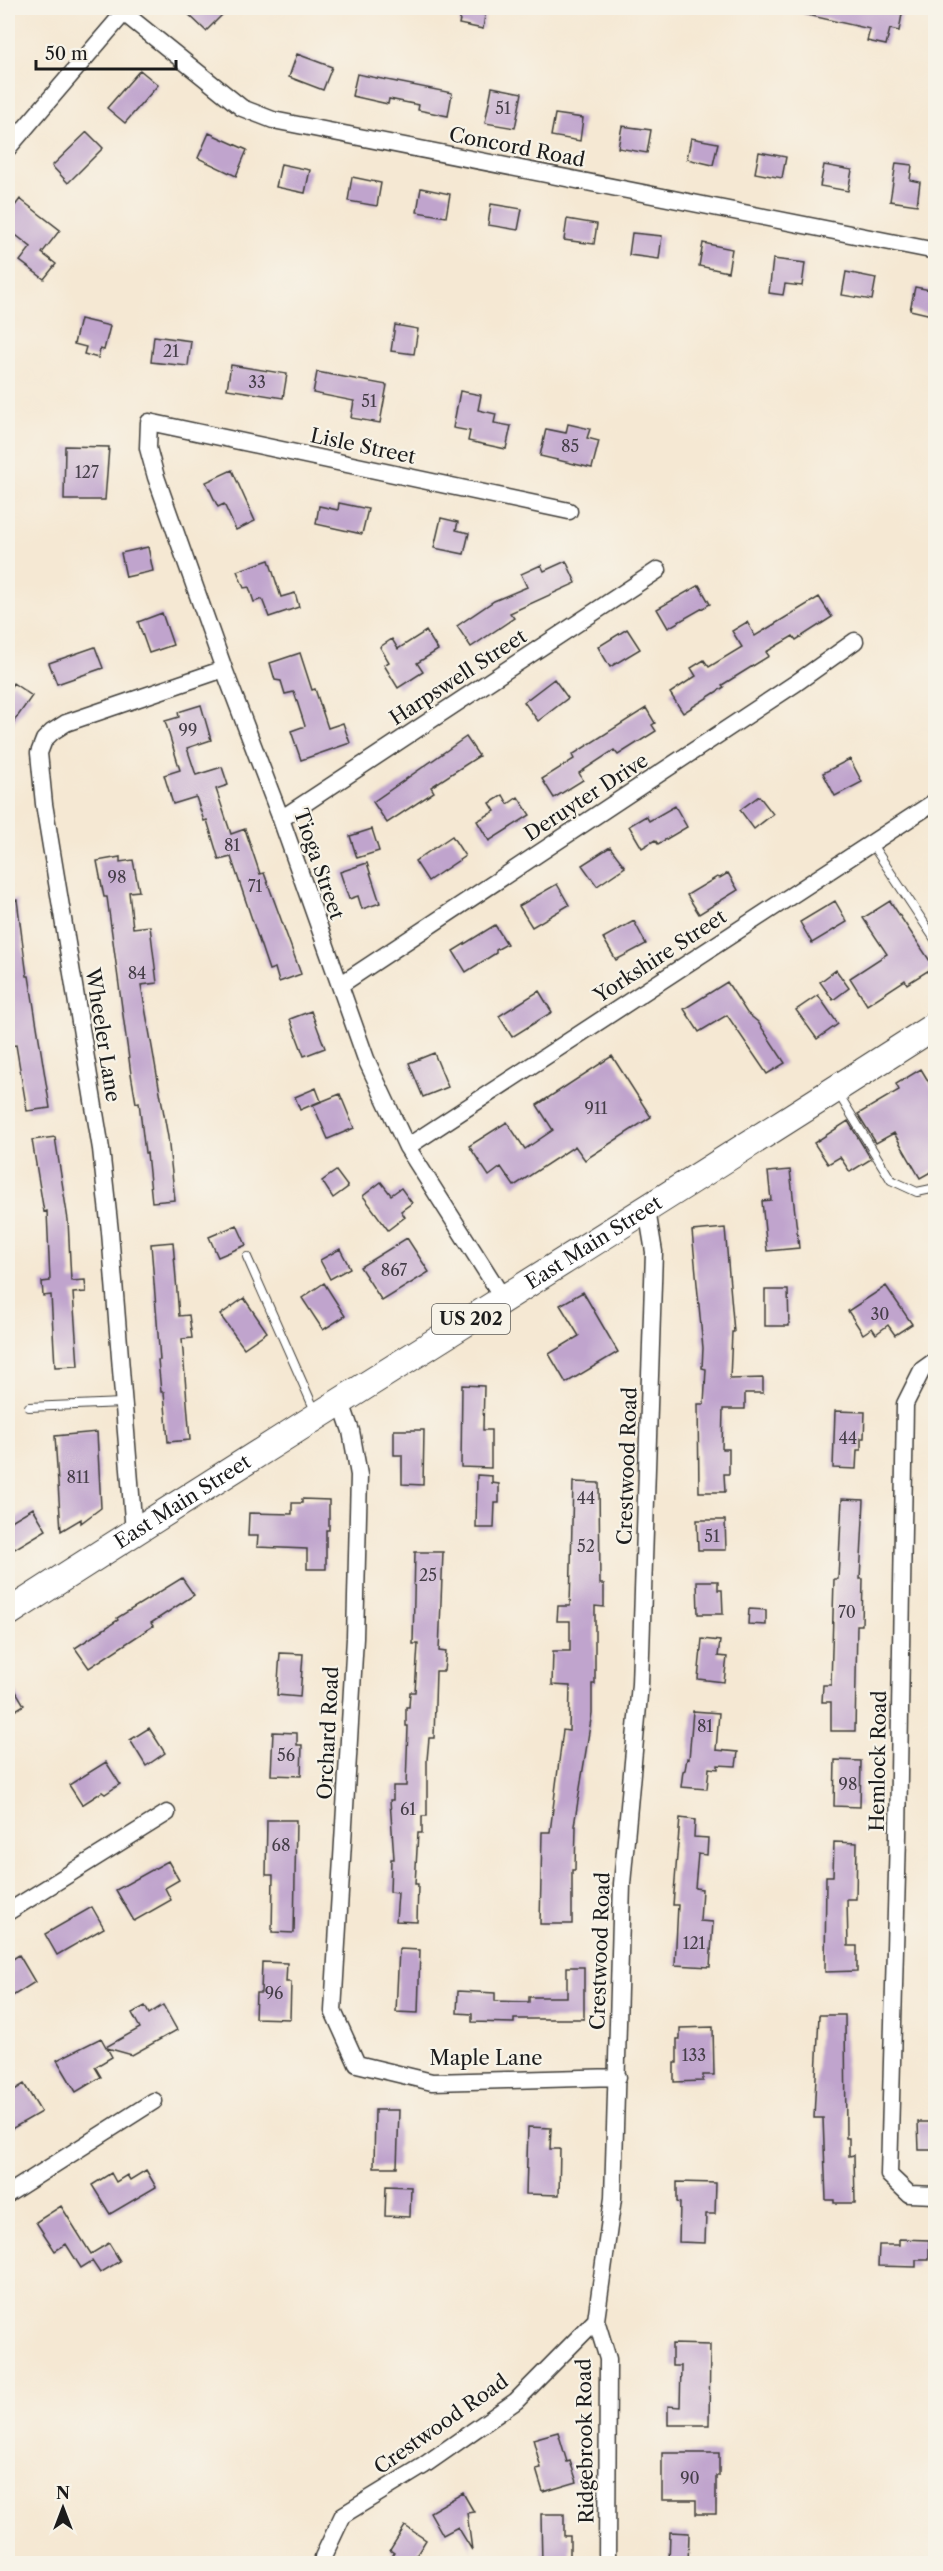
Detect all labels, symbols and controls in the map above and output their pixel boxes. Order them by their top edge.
scale bar [36,33,176,71]
text: 50 m [45,43,88,65]
house number: 51 [495,98,511,118]
street label: Concord Road [447,122,587,172]
house number: 21 [163,341,179,361]
house number: 33 [248,372,266,392]
house number: 51 [361,391,377,411]
street label: Lisle Street [308,423,418,469]
house number: 85 [561,436,579,456]
house number: 127 [75,462,99,482]
street label: Harpswell Street [385,624,531,730]
house number: 99 [179,720,197,740]
street label: Deruyter Drive [520,748,652,846]
street label: Tioga Street [289,805,349,923]
house number: 81 [224,835,240,855]
house number: 98 [108,867,126,887]
house number: 71 [248,876,263,896]
street label: Yorkshire Street [589,904,731,1008]
house number: 84 [128,963,146,983]
street label: Wheeler Lane [80,965,125,1104]
house number: 911 [585,1098,608,1118]
street label: East Main Street [521,1190,666,1294]
house number: 867 [381,1260,407,1280]
road number: US 202 [432,1304,510,1334]
house number: 30 [871,1304,889,1324]
street label: Crestwood Road [612,1387,642,1545]
house number: 44 [839,1428,857,1448]
street label: East Main Street [110,1449,255,1554]
house number: 811 [67,1467,90,1487]
house number: 44 [577,1488,595,1508]
house number: 51 [704,1526,720,1546]
house number: 52 [577,1536,595,1556]
house number: 25 [419,1565,437,1585]
house number: 70 [838,1602,856,1622]
street label: Orchard Road [313,1666,343,1800]
street label: Hemlock Road [865,1690,891,1832]
house number: 81 [697,1716,713,1736]
house number: 56 [277,1745,295,1765]
house number: 98 [839,1774,857,1794]
house number: 61 [400,1799,416,1819]
house number: 68 [272,1835,290,1855]
street label: Crestwood Road [585,1872,615,2030]
house number: 121 [683,1933,706,1953]
house number: 96 [265,1983,283,2003]
house number: 133 [682,2045,706,2065]
street label: Maple Lane [430,2046,542,2070]
street label: Ridgebrook Road [572,2358,598,2524]
street label: Crestwood Road [369,2369,513,2479]
house number: 90 [680,2468,700,2488]
north arrow [33,2478,93,2538]
text: N [56,2483,70,2503]

